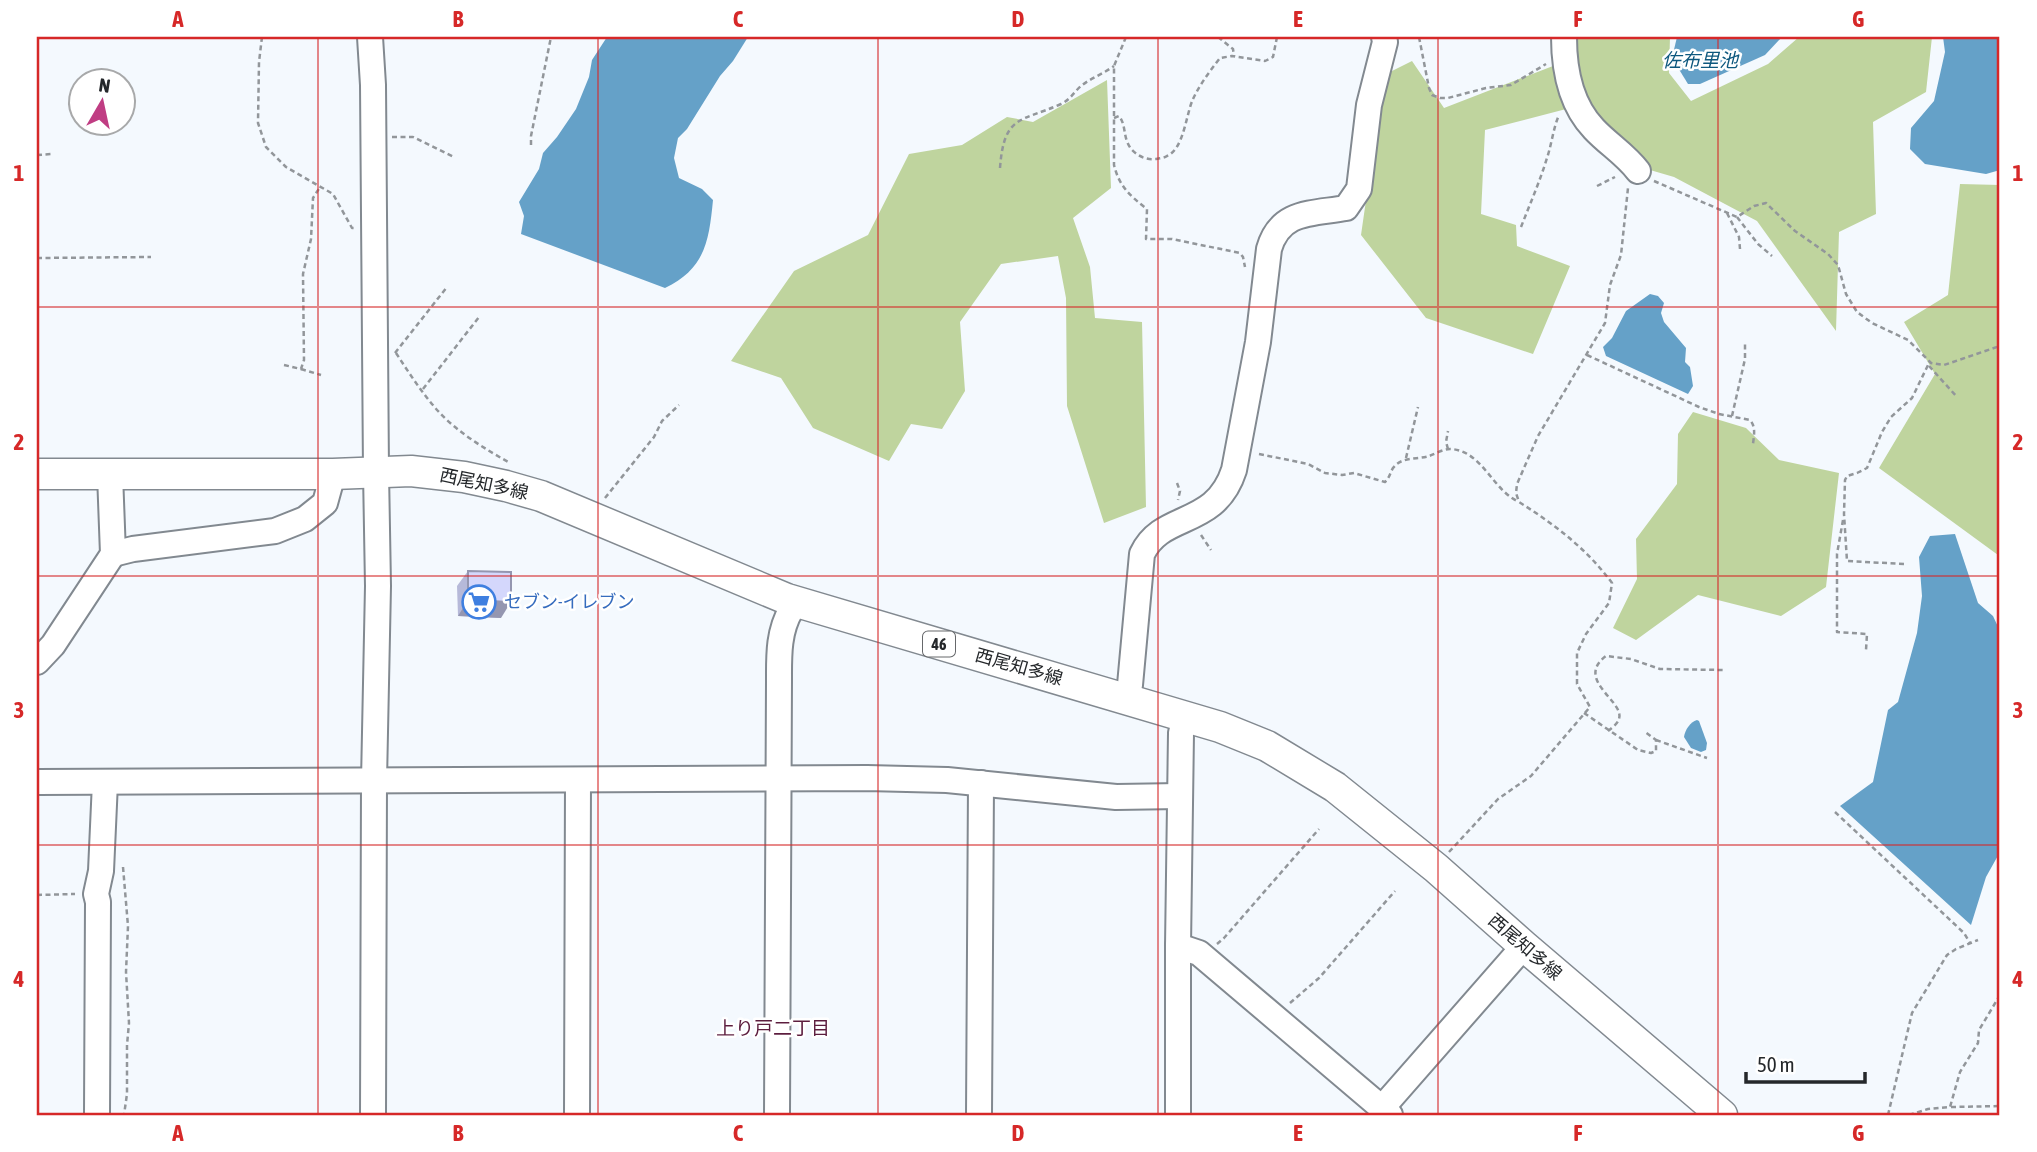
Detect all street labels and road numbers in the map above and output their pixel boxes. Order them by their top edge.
street label: 西尾知多線 [438,464,530,503]
road number: 46 [923,632,955,656]
street label: 西尾知多線 [973,644,1065,689]
street label: 西尾知多線 [1484,909,1566,984]

